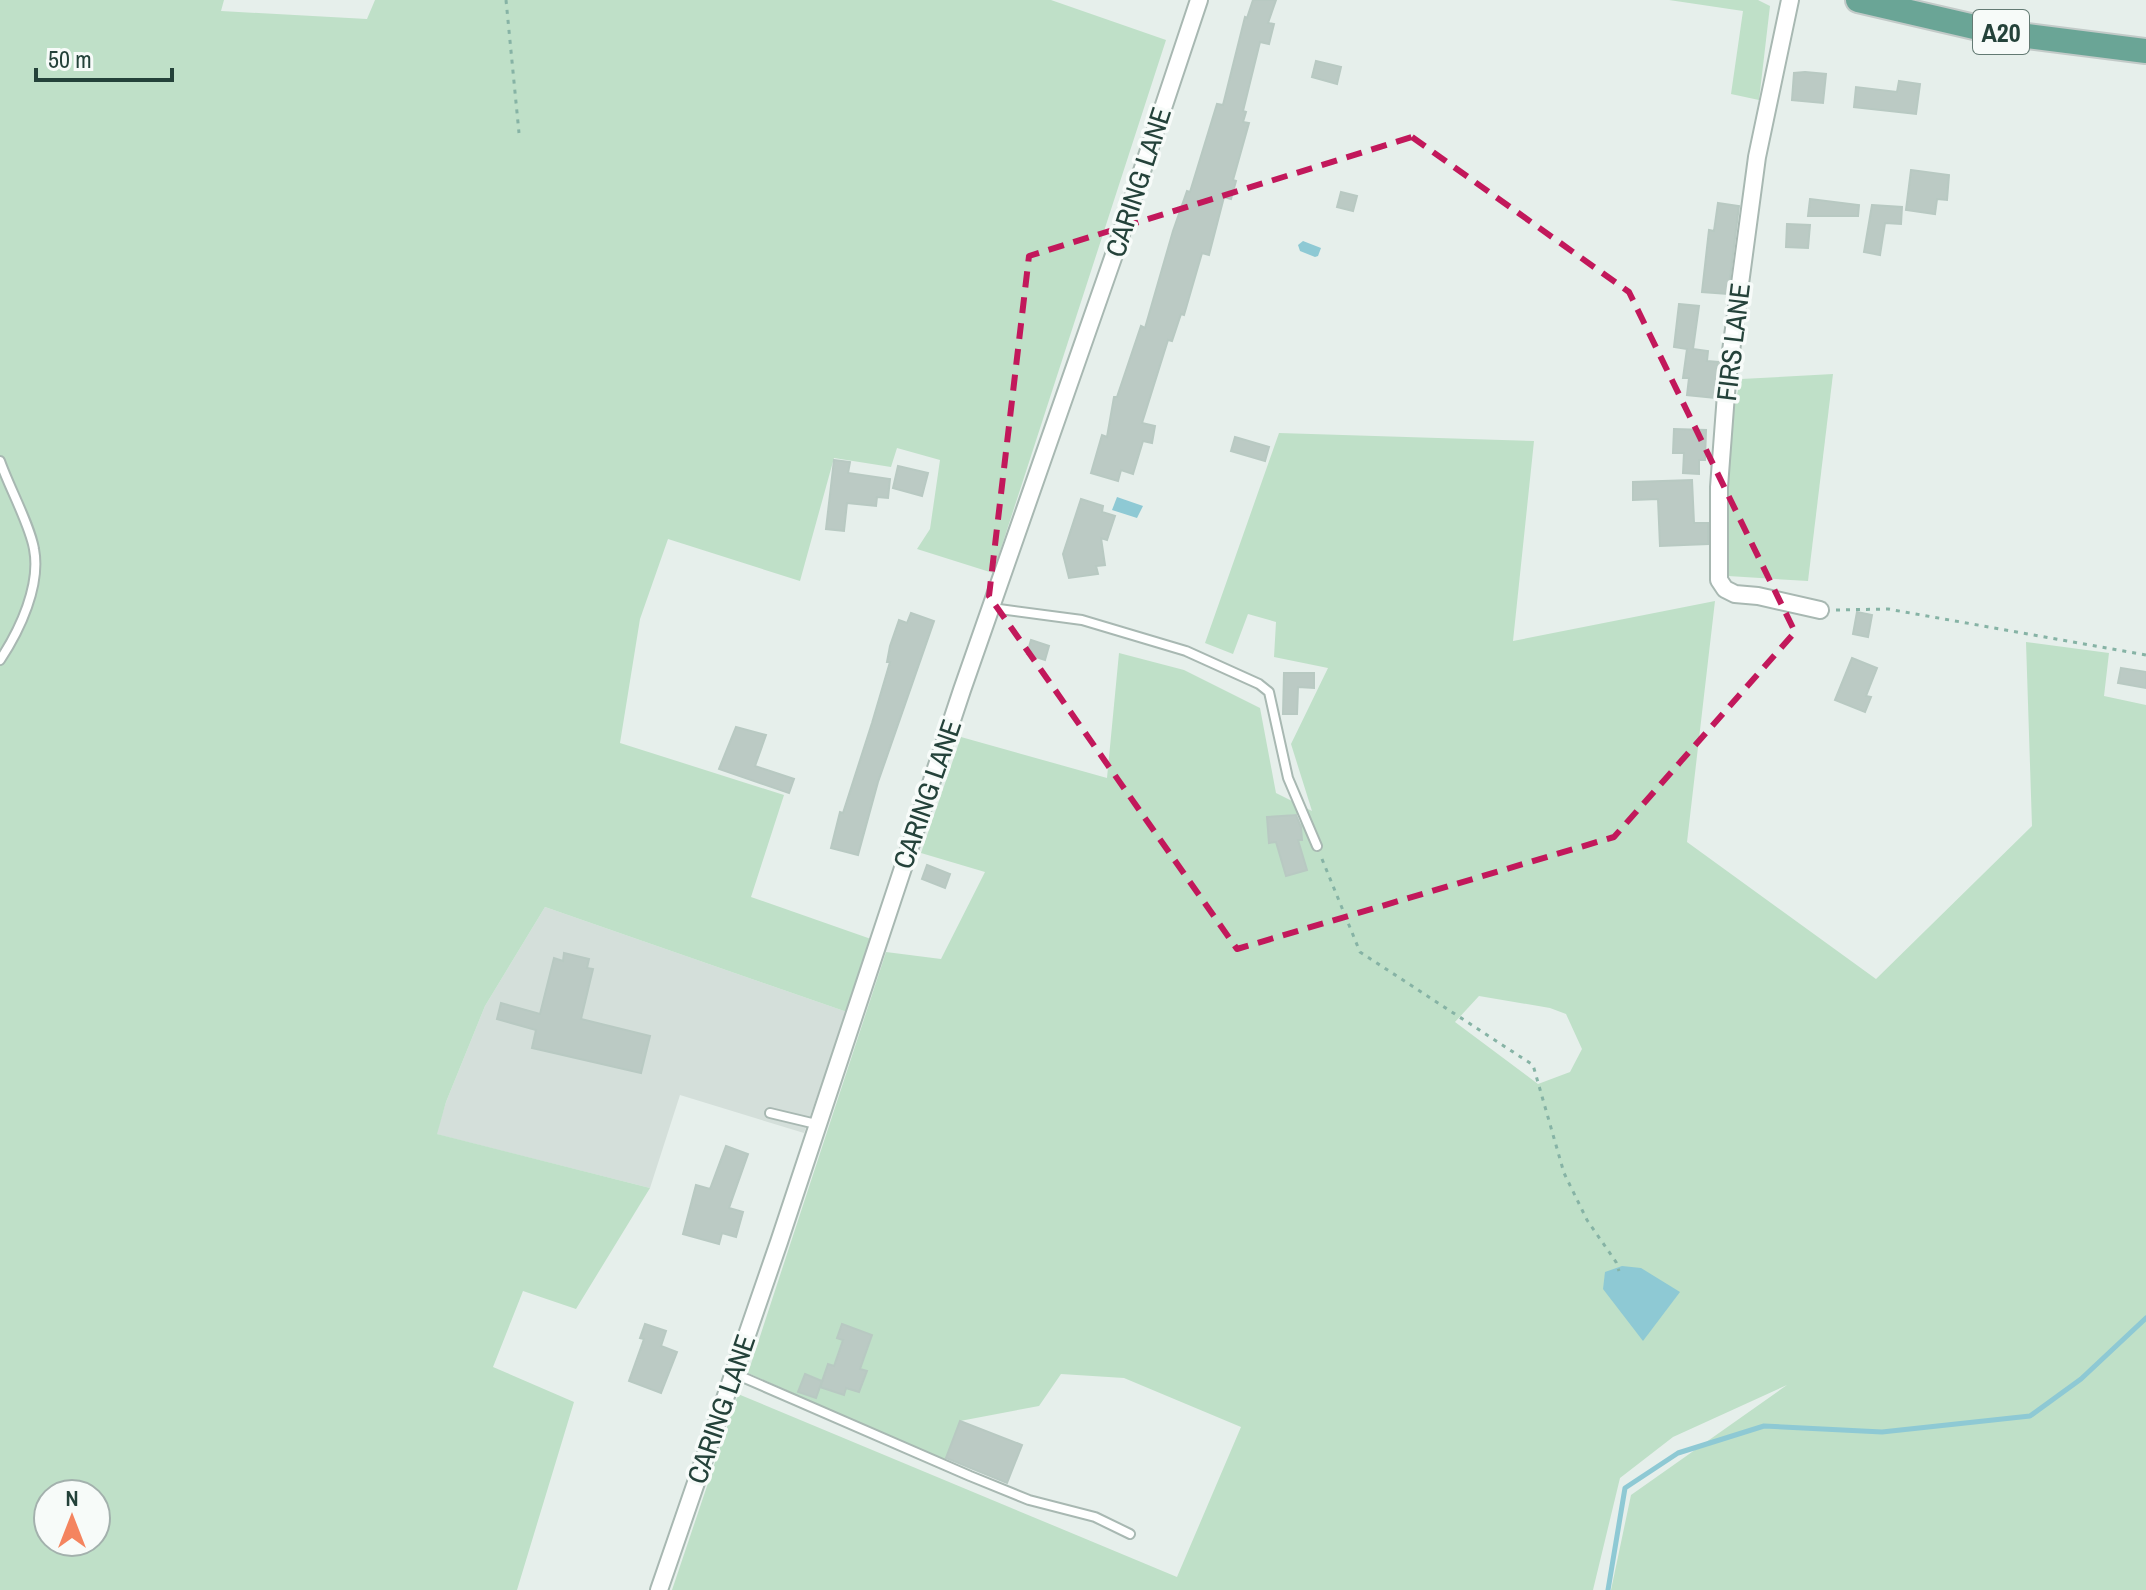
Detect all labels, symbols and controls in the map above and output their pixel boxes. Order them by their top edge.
road number: A20 [1973,10,2029,54]
scale bar [36,32,172,82]
text: 50 m [48,43,92,75]
street label: CARING LANE [1096,102,1180,262]
street label: FIRS LANE [1707,281,1759,403]
street label: CARING LANE [884,714,970,874]
street label: CARING LANE [678,1329,764,1489]
north arrow [32,1478,112,1558]
text: N [65,1483,79,1513]

